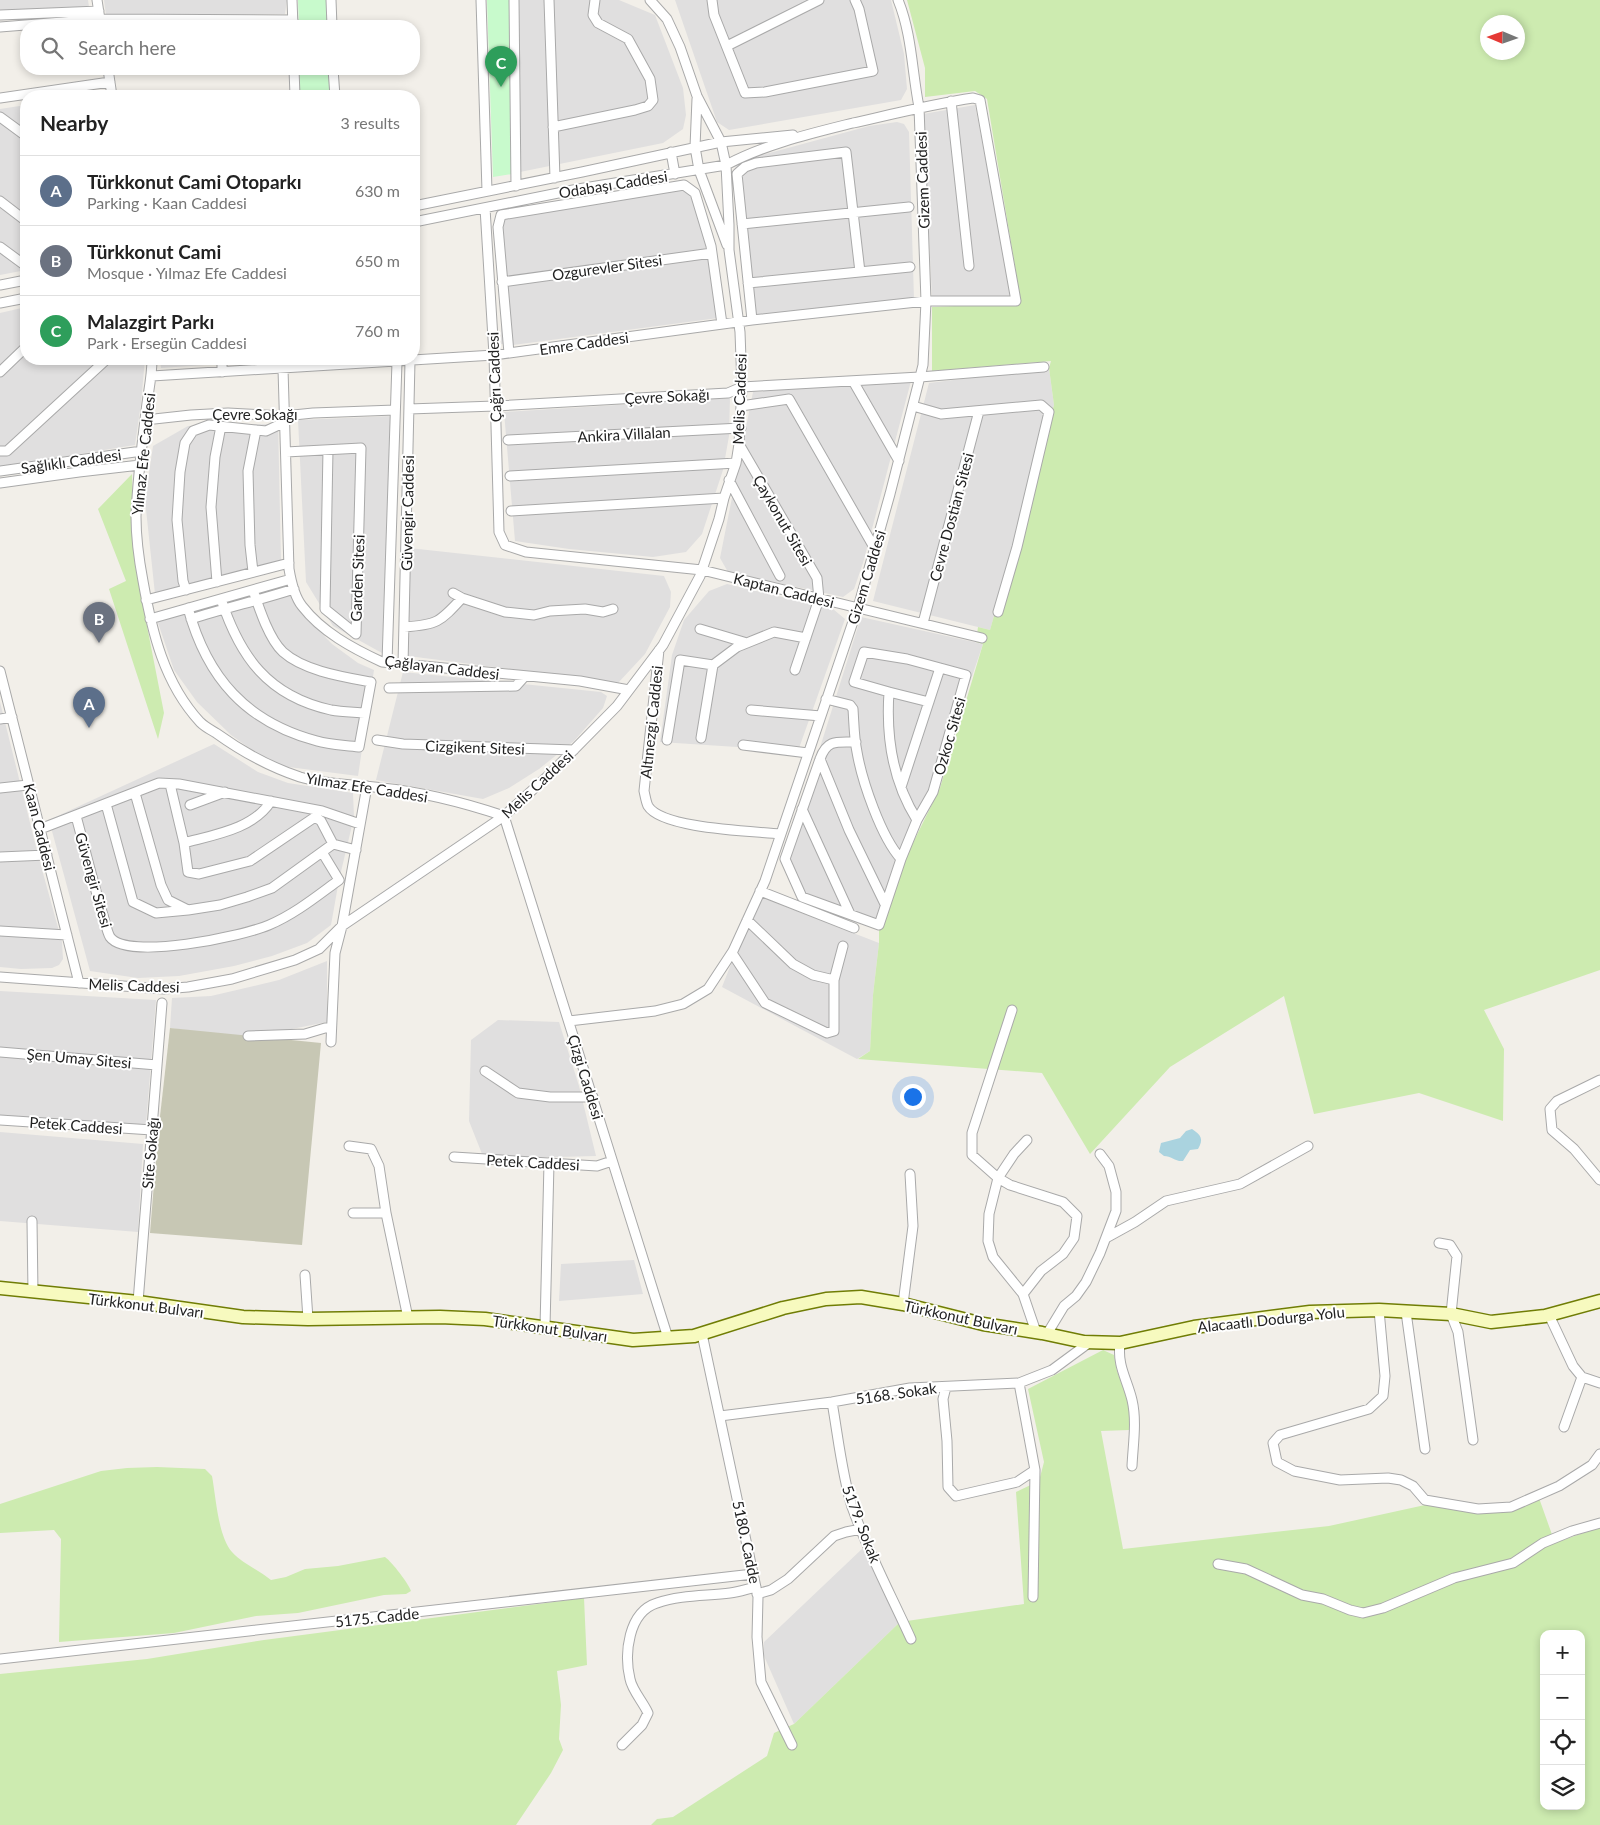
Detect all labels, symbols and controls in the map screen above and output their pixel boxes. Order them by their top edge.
north arrow [1480,15,1525,60]
search box [20,20,420,75]
icon: search [38,34,66,62]
text: Search here [78,36,176,59]
pin: C [485,46,517,87]
text: Nearby [40,110,108,135]
text: 3 results [340,113,400,132]
street label: Gizem Caddesi [911,131,933,229]
street label: Odabaşı Caddesi [557,167,669,201]
text: Türkkonut Cami Otoparkı [87,170,302,193]
text: A [50,181,62,200]
text: 630 m [355,181,400,200]
text: Parking · Kaan Caddesi [87,193,247,212]
text: Türkkonut Cami [87,240,221,263]
street label: Ozgurevler Sitesi [551,250,663,284]
text: B [51,251,61,270]
text: 650 m [355,251,400,270]
text: Mosque · Yılmaz Efe Caddesi [87,263,287,282]
text: Malazgirt Parkı [87,310,214,333]
text: C [51,321,61,340]
text: 760 m [355,321,400,340]
street label: Emre Caddesi [538,328,630,358]
street label: Çağrı Caddesi [483,331,505,423]
text: Park · Ersegün Caddesi [87,333,247,352]
street label: Melis Caddesi [728,353,750,445]
street label: Çevre Sokağı [624,385,710,407]
street label: Yılmaz Efe Caddesi [128,392,158,516]
street label: Çevre Sokağı [212,405,298,423]
street label: Ankira Villalan [577,423,671,445]
street label: Sağlıklı Caddesi [20,445,122,477]
street label: Cevre Dostian Sitesi [925,451,977,583]
street label: Güvengir Caddesi [397,455,417,571]
street label: Çaykonut Sitesi [750,471,816,569]
street label: Gizem Caddesi [843,528,889,626]
street label: Garden Sitesi [346,534,368,622]
street label: Kaptan Caddesi [732,569,836,611]
pin: B [83,602,115,643]
street label: Çağlayan Caddesi [384,651,500,683]
street label: Altınezgi Caddesi [636,665,666,779]
pin: A [73,687,105,728]
street label: Ozkoc Sitesi [929,695,969,777]
street label: Cizgikent Sitesi [425,736,525,758]
street label: Melis Caddesi [497,746,577,822]
street label: Yılmaz Efe Caddesi [305,768,429,806]
street label: Kaan Caddesi [20,781,60,873]
street label: Güvengir Sitesi [72,830,116,930]
street label: Melis Caddesi [88,974,180,996]
street label: Çizgi Caddesi [565,1032,607,1122]
street label: Şen Umay Sitesi [26,1044,132,1072]
your location [900,1084,926,1110]
street label: Petek Caddesi [29,1113,123,1137]
street label: Site Sokağı [138,1116,162,1190]
street label: Petek Caddesi [486,1151,580,1173]
street label: Türkkonut Bulvarı [87,1289,205,1321]
street label: Türkkonut Bulvarı [902,1296,1020,1338]
street label: Alacaatlı Dodurga Yolu [1196,1302,1346,1336]
street label: Türkkonut Bulvarı [491,1311,609,1345]
street label: 5168. Sokak [854,1378,938,1408]
street label: 5179. Sokak [839,1483,885,1566]
street label: 5180. Cadde [729,1499,765,1585]
street label: 5175. Cadde [334,1604,420,1630]
map controls [1540,1630,1585,1810]
button: + [1540,1630,1585,1675]
button: − [1540,1675,1585,1720]
button: locate [1540,1720,1585,1765]
button: layers [1540,1765,1585,1810]

